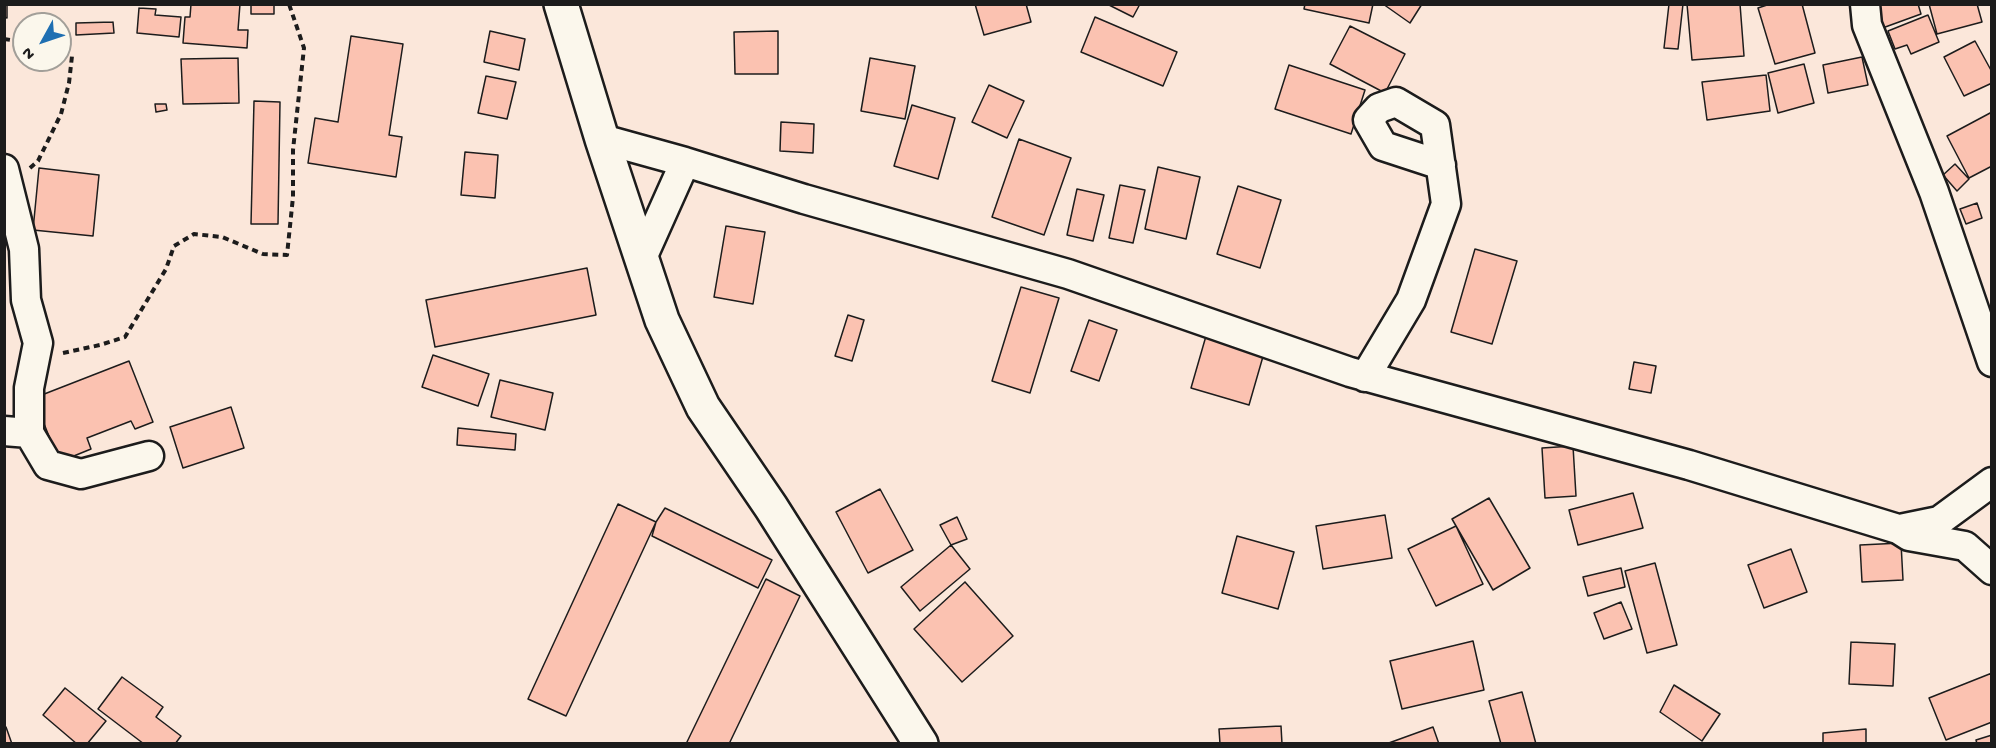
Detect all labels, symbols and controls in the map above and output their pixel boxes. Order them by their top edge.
north arrow [12,12,72,72]
text: N [19,43,40,63]

